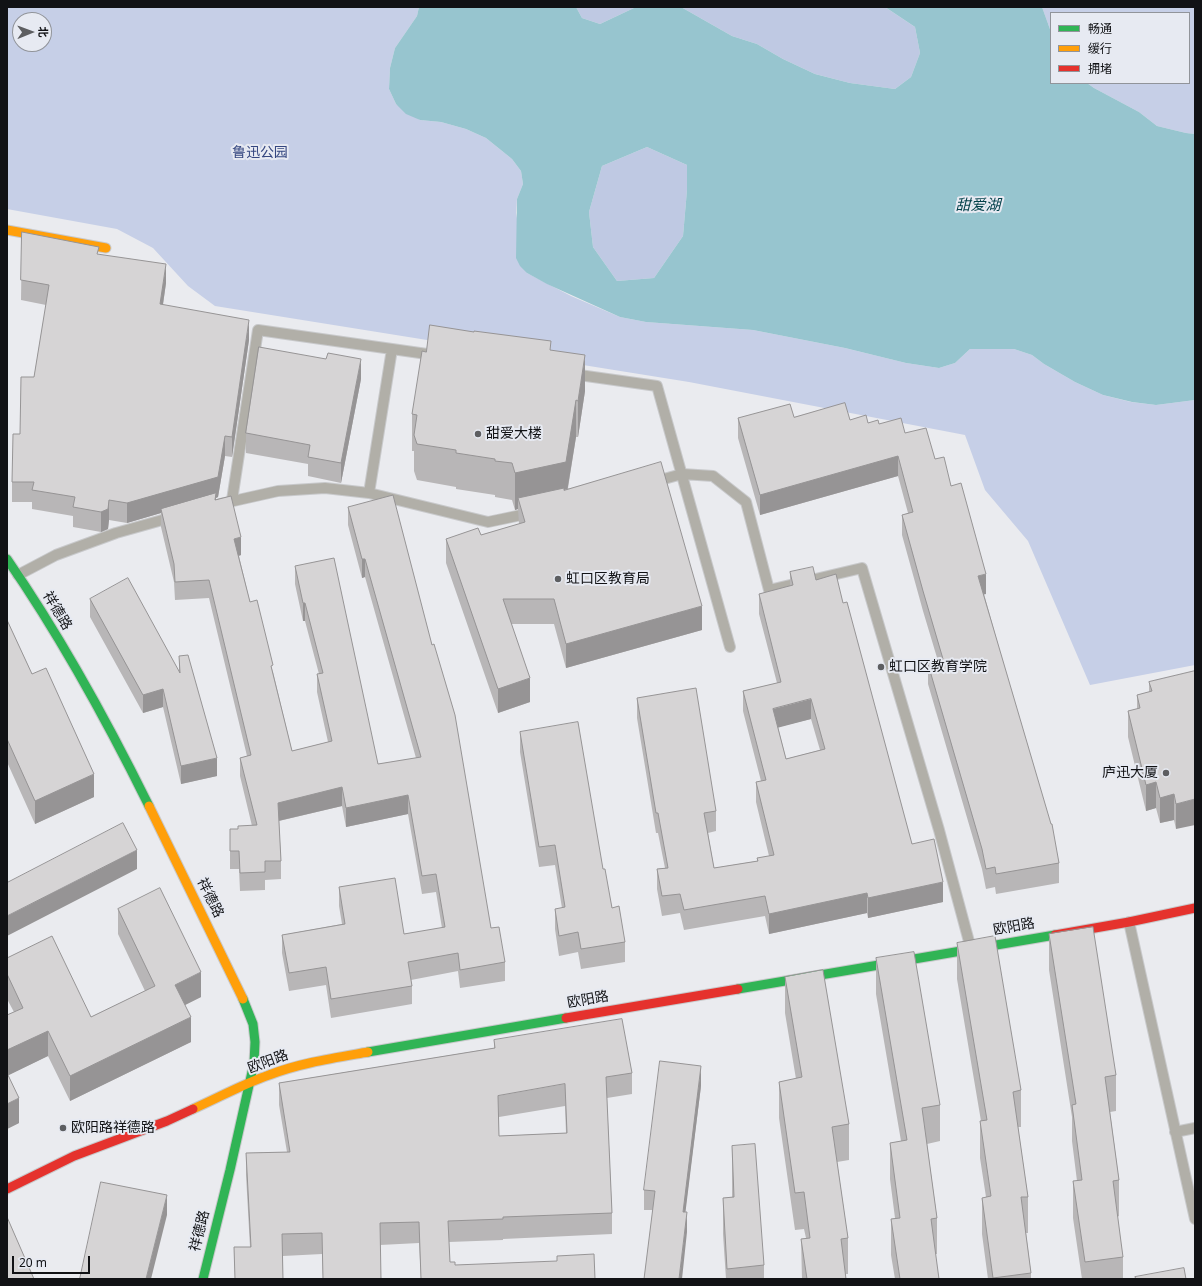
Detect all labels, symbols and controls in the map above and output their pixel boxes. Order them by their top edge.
north arrow [12,12,52,52]
legend [1050,12,1190,84]
text: 畅通 [1088,20,1112,37]
text: 北 [36,26,51,37]
text: 缓行 [1088,40,1112,57]
text: 拥堵 [1088,60,1112,77]
park label: 鲁迅公园 [232,145,288,161]
water label: 甜爱湖 [956,197,1000,215]
place label: 甜爱大楼 [486,426,542,442]
marker: 甜爱大楼 [473,429,483,439]
place label: 虹口区教育局 [566,571,650,587]
marker: 虹口区教育局 [553,574,563,584]
street label: 祥德路 [39,589,75,633]
place label: 虹口区教育学院 [889,659,987,675]
marker: 虹口区教育学院 [876,662,886,672]
place label: 庐迅大厦 [1102,765,1158,781]
marker: 庐迅大厦 [1161,768,1171,778]
street label: 祥德路 [193,875,227,921]
street label: 欧阳路 [992,915,1036,939]
street label: 欧阳路 [566,988,610,1012]
street label: 欧阳路 [245,1047,291,1077]
place label: 欧阳路祥德路 [71,1120,155,1136]
marker: 欧阳路祥德路 [58,1123,68,1133]
street label: 祥德路 [187,1209,213,1253]
scale bar [14,1248,92,1274]
text: 20 m [19,1254,47,1271]

